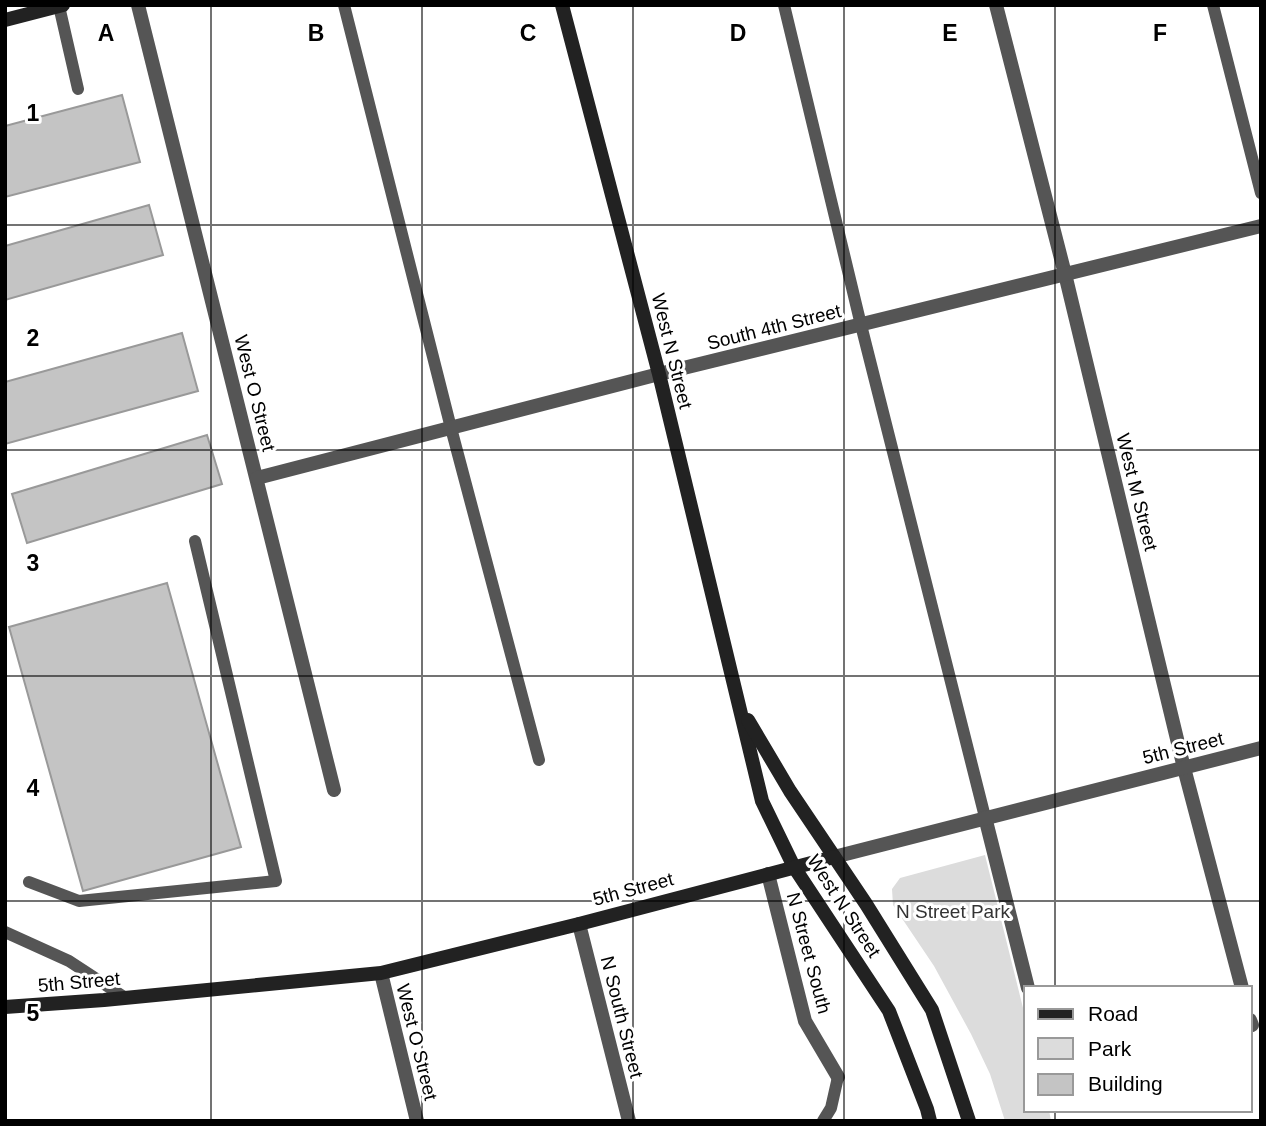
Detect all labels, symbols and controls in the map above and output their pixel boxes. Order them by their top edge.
text: A [98,20,114,46]
text: B [308,20,324,46]
text: C [520,20,536,46]
text: D [730,20,746,46]
text: E [942,20,958,46]
text: F [1153,20,1167,46]
text: 1 [27,100,40,126]
street label: West N Street [648,291,697,411]
street label: South 4th Street [705,300,844,354]
text: 2 [27,325,39,351]
street label: West O Street [230,333,280,454]
street label: West M Street [1112,431,1162,553]
text: 3 [27,550,39,576]
street label: 5th Street [1140,728,1226,768]
text: 4 [27,775,40,801]
street label: West N Street [803,851,885,962]
street label: 5th Street [590,868,676,910]
street label: N Street South [783,890,835,1016]
park label: N Street Park [896,901,1011,922]
street label: N South Street [597,954,647,1081]
street label: 5th Street [37,968,122,996]
street label: West O Street [392,982,442,1103]
legend [1024,986,1252,1112]
text: 5 [27,1000,40,1026]
text: Road [1088,1002,1138,1025]
text: Park [1088,1037,1132,1060]
text: Building [1088,1072,1163,1095]

